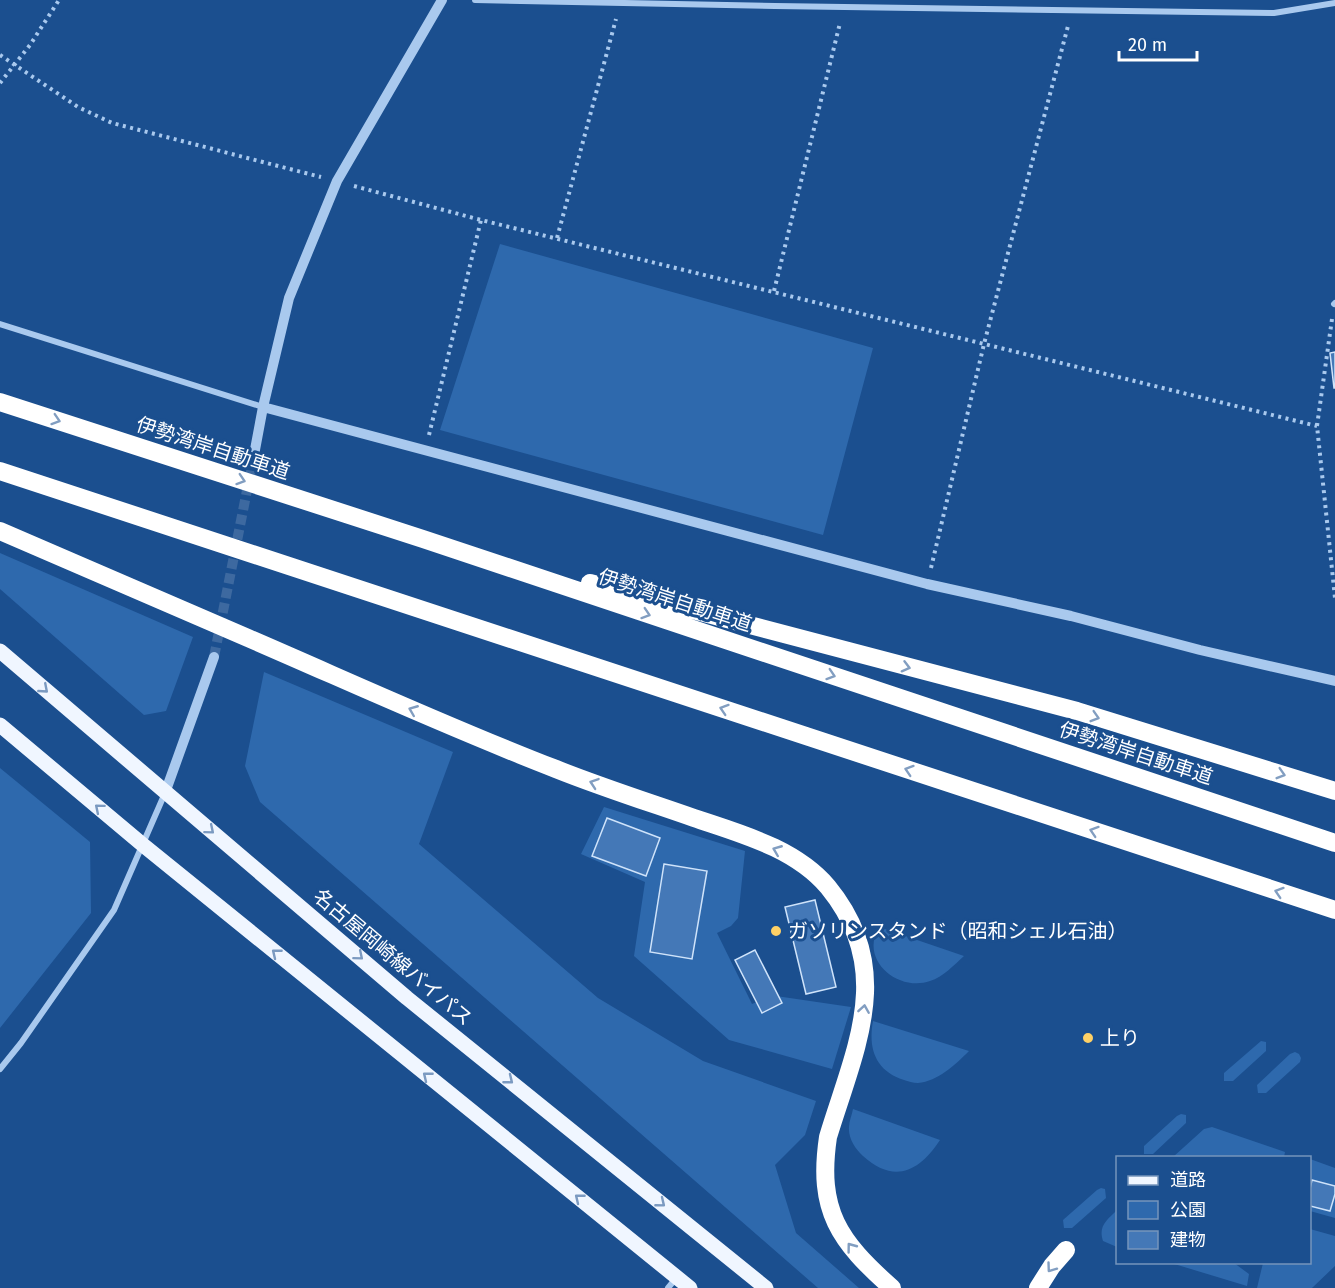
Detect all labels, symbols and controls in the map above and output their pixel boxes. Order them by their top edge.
scale bar [1119,24,1197,62]
text: 20 m [1128,34,1167,56]
street label: 伊勢湾岸自動車道 [133,412,293,484]
one-way arrow [50,413,61,425]
one-way arrow [235,473,246,485]
street label: 伊勢湾岸自動車道 [595,564,755,636]
one-way arrow [640,606,651,619]
one-way arrow [901,659,911,672]
one-way arrow [825,668,836,681]
one-way arrow [37,682,48,693]
one-way arrow [719,704,730,716]
one-way arrow [408,705,419,717]
one-way arrow [1089,710,1100,722]
street label: 伊勢湾岸自動車道 [1056,717,1216,789]
one-way arrow [904,765,915,777]
one-way arrow [1275,767,1286,779]
one-way arrow [589,777,600,790]
one-way arrow [95,804,106,815]
one-way arrow [203,823,214,834]
one-way arrow [1089,825,1100,838]
one-way arrow [772,844,783,857]
street label: 名古屋岡崎線バイパス [309,884,477,1030]
one-way arrow [1274,886,1285,899]
place label: ガソリンスタンド（昭和シェル石油） [788,919,1128,943]
marker: ガソリンスタンド（昭和シェル石油） [769,924,783,938]
one-way arrow [352,949,363,960]
one-way arrow [272,950,283,961]
one-way arrow [857,1004,870,1014]
place label: 上り [1100,1026,1140,1050]
marker: 上り [1081,1031,1095,1045]
one-way arrow [423,1073,434,1084]
one-way arrow [502,1073,513,1084]
legend [1116,1156,1311,1264]
text: 道路 [1170,1169,1206,1191]
one-way arrow [575,1195,586,1206]
one-way arrow [654,1195,665,1206]
text: 公園 [1170,1199,1206,1221]
text: 建物 [1170,1229,1206,1251]
one-way arrow [847,1243,858,1254]
one-way arrow [1047,1262,1058,1273]

